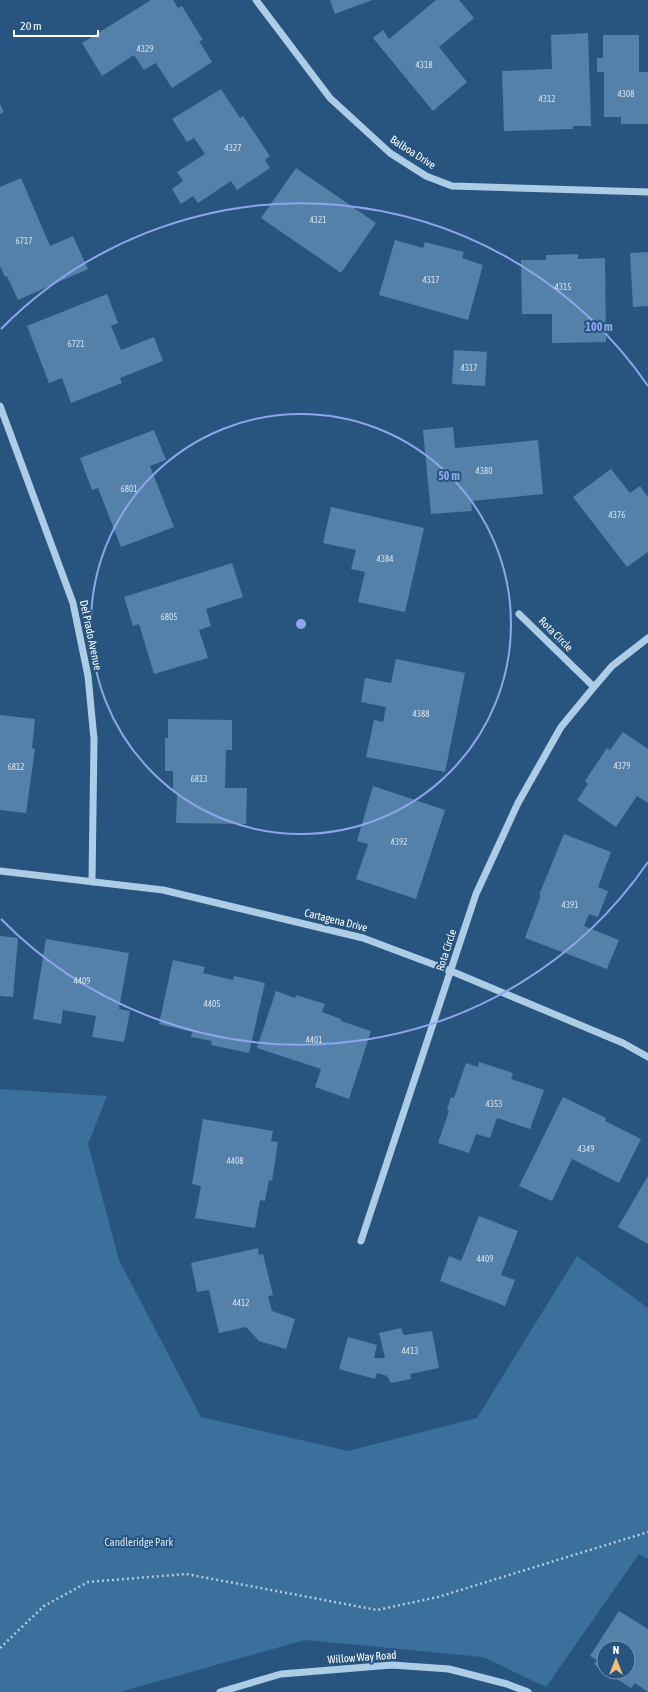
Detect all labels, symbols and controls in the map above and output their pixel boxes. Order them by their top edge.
scale bar [14,12,98,38]
text: 20 m [20,19,42,33]
house number: 4329 [137,44,153,54]
house number: 4318 [416,60,432,70]
house number: 4308 [618,89,634,99]
house number: 4312 [539,94,555,104]
street label: Balboa Drive [388,133,438,171]
house number: 4327 [225,143,241,153]
house number: 4321 [310,215,326,225]
house number: 6717 [16,236,32,246]
house number: 4317 [423,275,439,285]
house number: 4315 [555,282,571,292]
text: 100 m [585,320,613,334]
house number: 6721 [68,339,84,349]
house number: 4317 [461,363,477,373]
house number: 4380 [476,466,492,476]
text: 50 m [438,469,460,483]
house number: 6801 [121,484,137,494]
house number: 4376 [609,510,625,520]
house number: 4384 [377,554,393,564]
street label: Del Prado Avenue [78,599,104,671]
house number: 6805 [161,612,177,622]
street label: Rota Circle [537,615,575,653]
centre of rings [294,617,308,631]
house number: 4388 [413,709,429,719]
house number: 4379 [614,761,630,771]
house number: 6812 [8,762,24,772]
house number: 6813 [191,774,207,784]
house number: 4392 [391,837,407,847]
house number: 4391 [562,900,578,910]
street label: Cartagena Drive [303,906,369,934]
street label: Rota Circle [434,928,458,972]
house number: 4409 [74,976,90,986]
house number: 4405 [204,999,220,1009]
house number: 4401 [306,1035,322,1045]
house number: 4353 [486,1099,502,1109]
house number: 4349 [578,1144,594,1154]
house number: 4408 [227,1156,243,1166]
house number: 4409 [477,1254,493,1264]
house number: 4412 [233,1298,249,1308]
house number: 4413 [402,1346,418,1356]
park label: Candleridge Park [105,1536,174,1548]
north arrow [596,1640,636,1680]
text: N [613,1644,619,1656]
street label: Willow Way Road [327,1649,397,1665]

